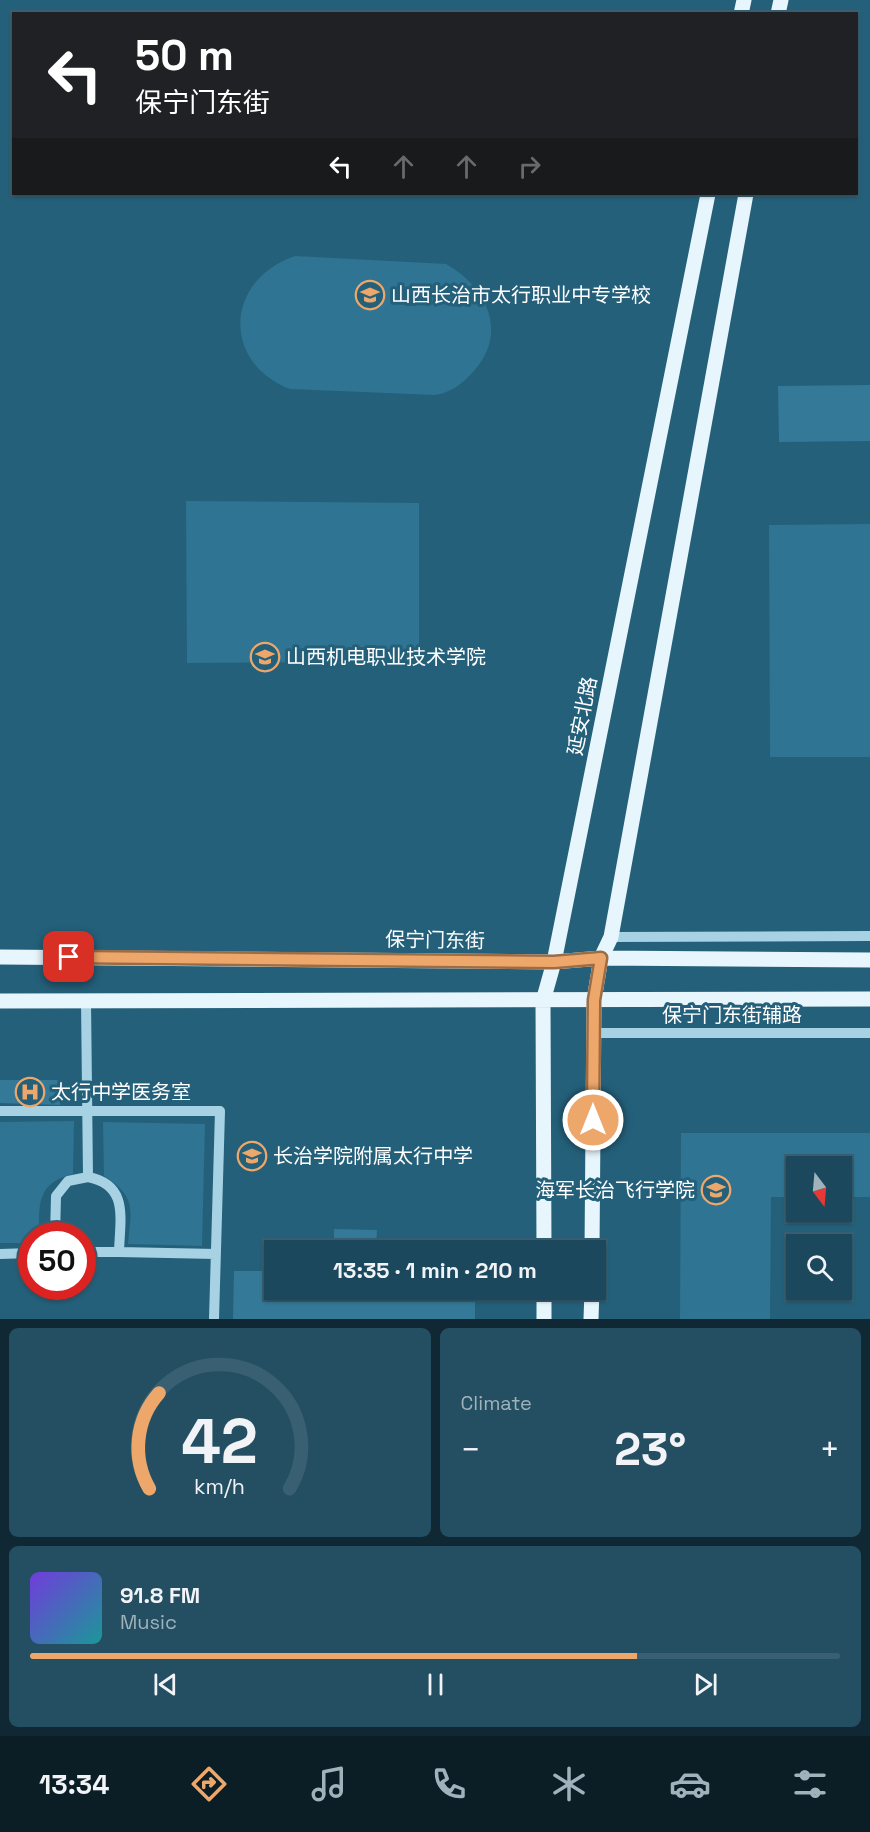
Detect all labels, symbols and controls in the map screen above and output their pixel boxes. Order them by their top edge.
text: 50 m [135,29,234,82]
icon: left [36,36,114,114]
text: 保宁门东街 [135,85,270,120]
icon: left [324,150,357,183]
icon: ahead [387,150,420,183]
icon: ahead [450,150,483,183]
icon: right [513,150,546,183]
school or university icon: 山西长治市太行职业中专学校 [354,279,386,311]
place label: 山西长治市太行职业中专学校 [391,282,651,308]
school or university icon: 山西机电职业技术学院 [249,641,281,673]
place label: 山西机电职业技术学院 [286,644,486,670]
street label: 延安北路 [562,674,602,758]
street label: 保宁门东街 [385,926,485,954]
pin [43,931,94,982]
icon: arrive [52,940,85,973]
street label: 保宁门东街辅路 [662,1002,802,1028]
hospital icon: 太行中学医务室 [14,1076,46,1108]
place label: 太行中学医务室 [51,1079,191,1105]
position arrow [561,1088,625,1152]
school or university icon: 长治学院附属太行中学 [236,1140,268,1172]
place label: 长治学院附属太行中学 [273,1143,473,1169]
north arrow [786,1156,852,1222]
map controls [786,1156,852,1300]
school or university icon: 海军长治飞行学院 [700,1174,732,1206]
place label: 海军长治飞行学院 [535,1177,695,1203]
speed limit sign: 50 [18,1222,96,1300]
button: search [786,1234,852,1300]
text: 13:35 · 1 min · 210 m [333,1256,537,1284]
text: Climate [461,1390,532,1416]
text: 42 [181,1402,258,1481]
text: 23° [614,1421,686,1478]
text: − [461,1429,481,1471]
text: + [820,1429,840,1471]
text: km/h [194,1474,245,1501]
text: 91.8 FM [120,1581,200,1609]
text: Music [120,1609,177,1635]
icon: previous [149,1668,182,1701]
icon: pause [419,1668,452,1701]
icon: next [689,1668,722,1701]
icon: directions [188,1763,230,1805]
icon: music [308,1763,350,1805]
icon: phone [428,1763,470,1805]
icon: climate [548,1763,590,1805]
icon: car [669,1763,711,1805]
icon: filters [789,1763,831,1805]
text: 13:34 [39,1767,109,1802]

